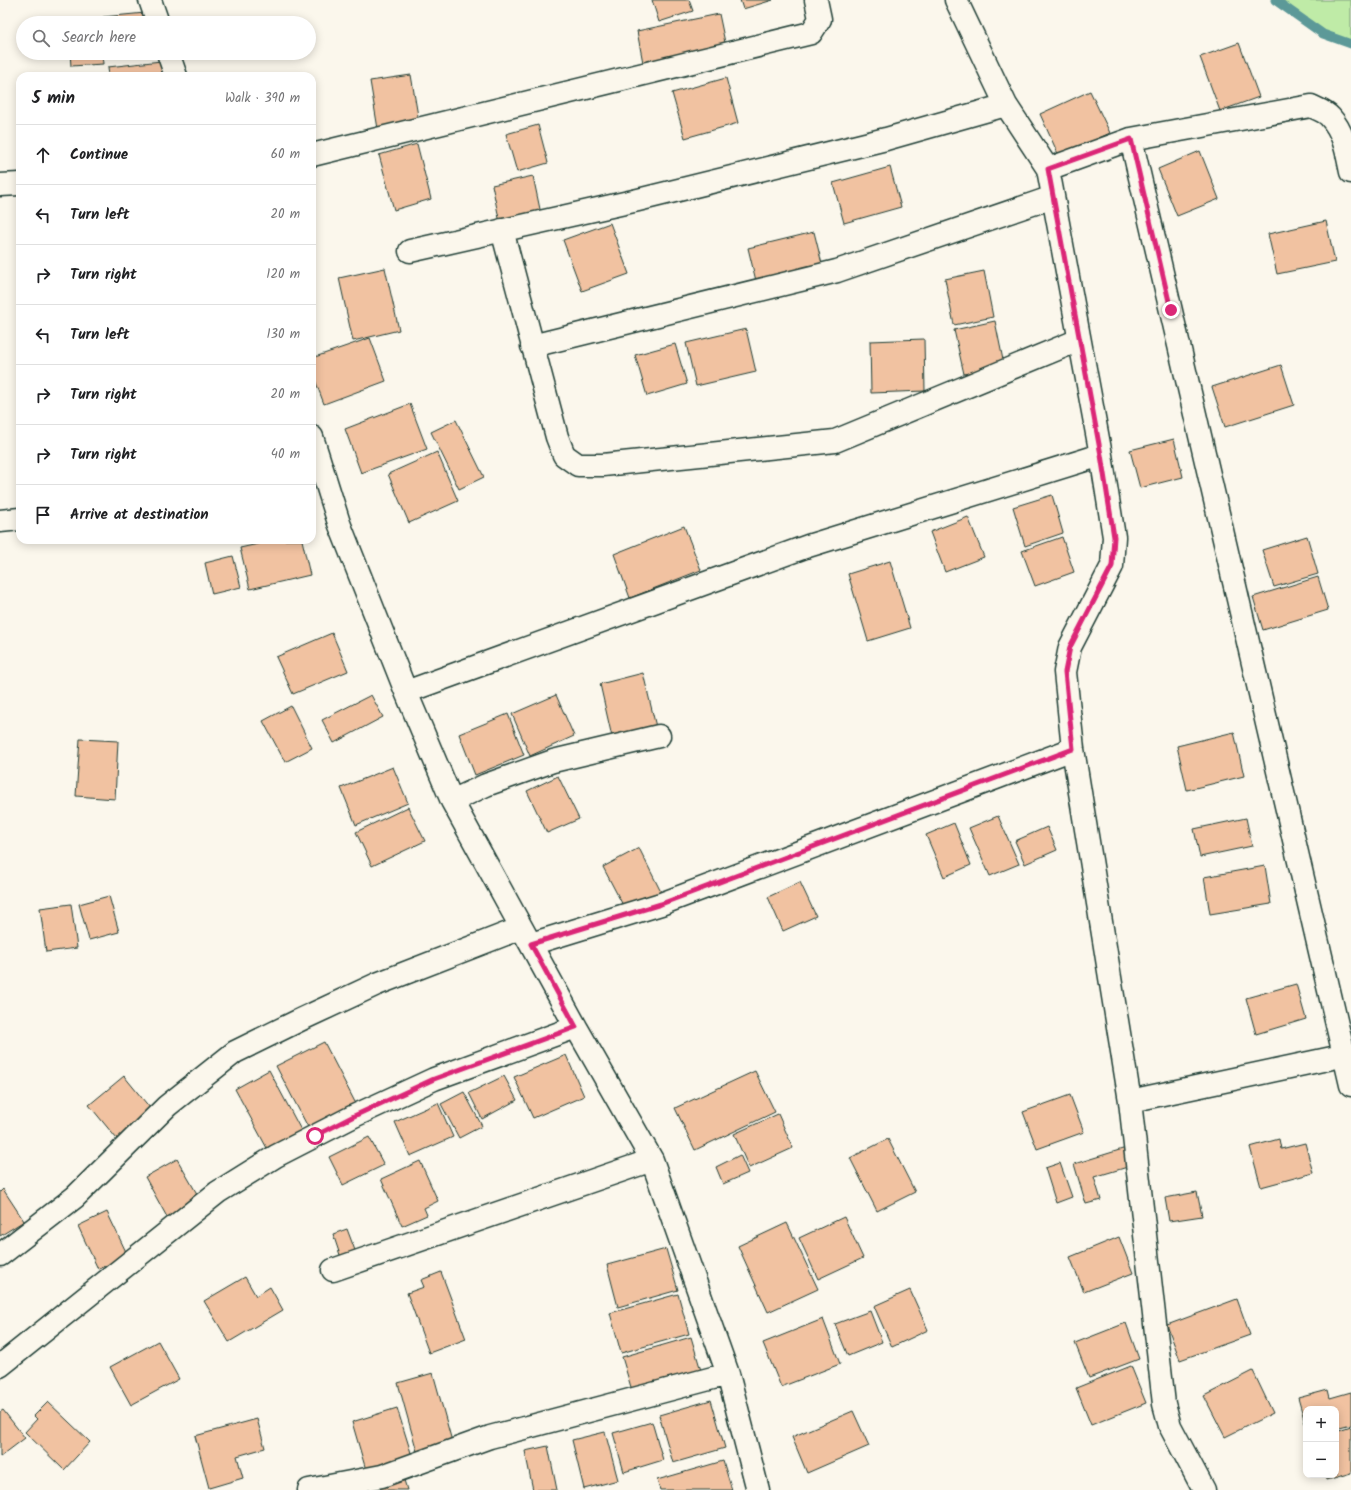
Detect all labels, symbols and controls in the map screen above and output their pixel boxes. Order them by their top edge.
search box [16,16,316,60]
text: Search here [62,26,136,50]
icon: search [30,27,52,49]
text: 5 min [32,85,75,112]
text: Walk · 390 m [225,88,300,109]
text: Continue [70,143,128,167]
icon: ahead [32,144,54,166]
text: 60 m [271,144,300,165]
text: Turn left [70,203,130,227]
icon: left [32,204,54,226]
text: 20 m [270,204,300,225]
text: Turn right [70,263,137,287]
icon: right [32,264,54,286]
text: 120 m [266,264,300,285]
route end [1162,301,1180,319]
text: Turn left [70,323,130,347]
icon: left [32,324,54,346]
text: 130 m [266,324,300,345]
text: Turn right [70,383,137,407]
icon: right [32,384,54,406]
text: 20 m [270,384,300,405]
text: Turn right [70,443,137,467]
icon: right [32,444,54,466]
text: 40 m [271,444,300,465]
text: Arrive at destination [70,503,209,527]
icon: arrive [32,504,54,526]
route start [306,1127,324,1145]
map controls [1303,1406,1339,1478]
button: + [1303,1406,1339,1442]
button: − [1303,1442,1339,1478]

